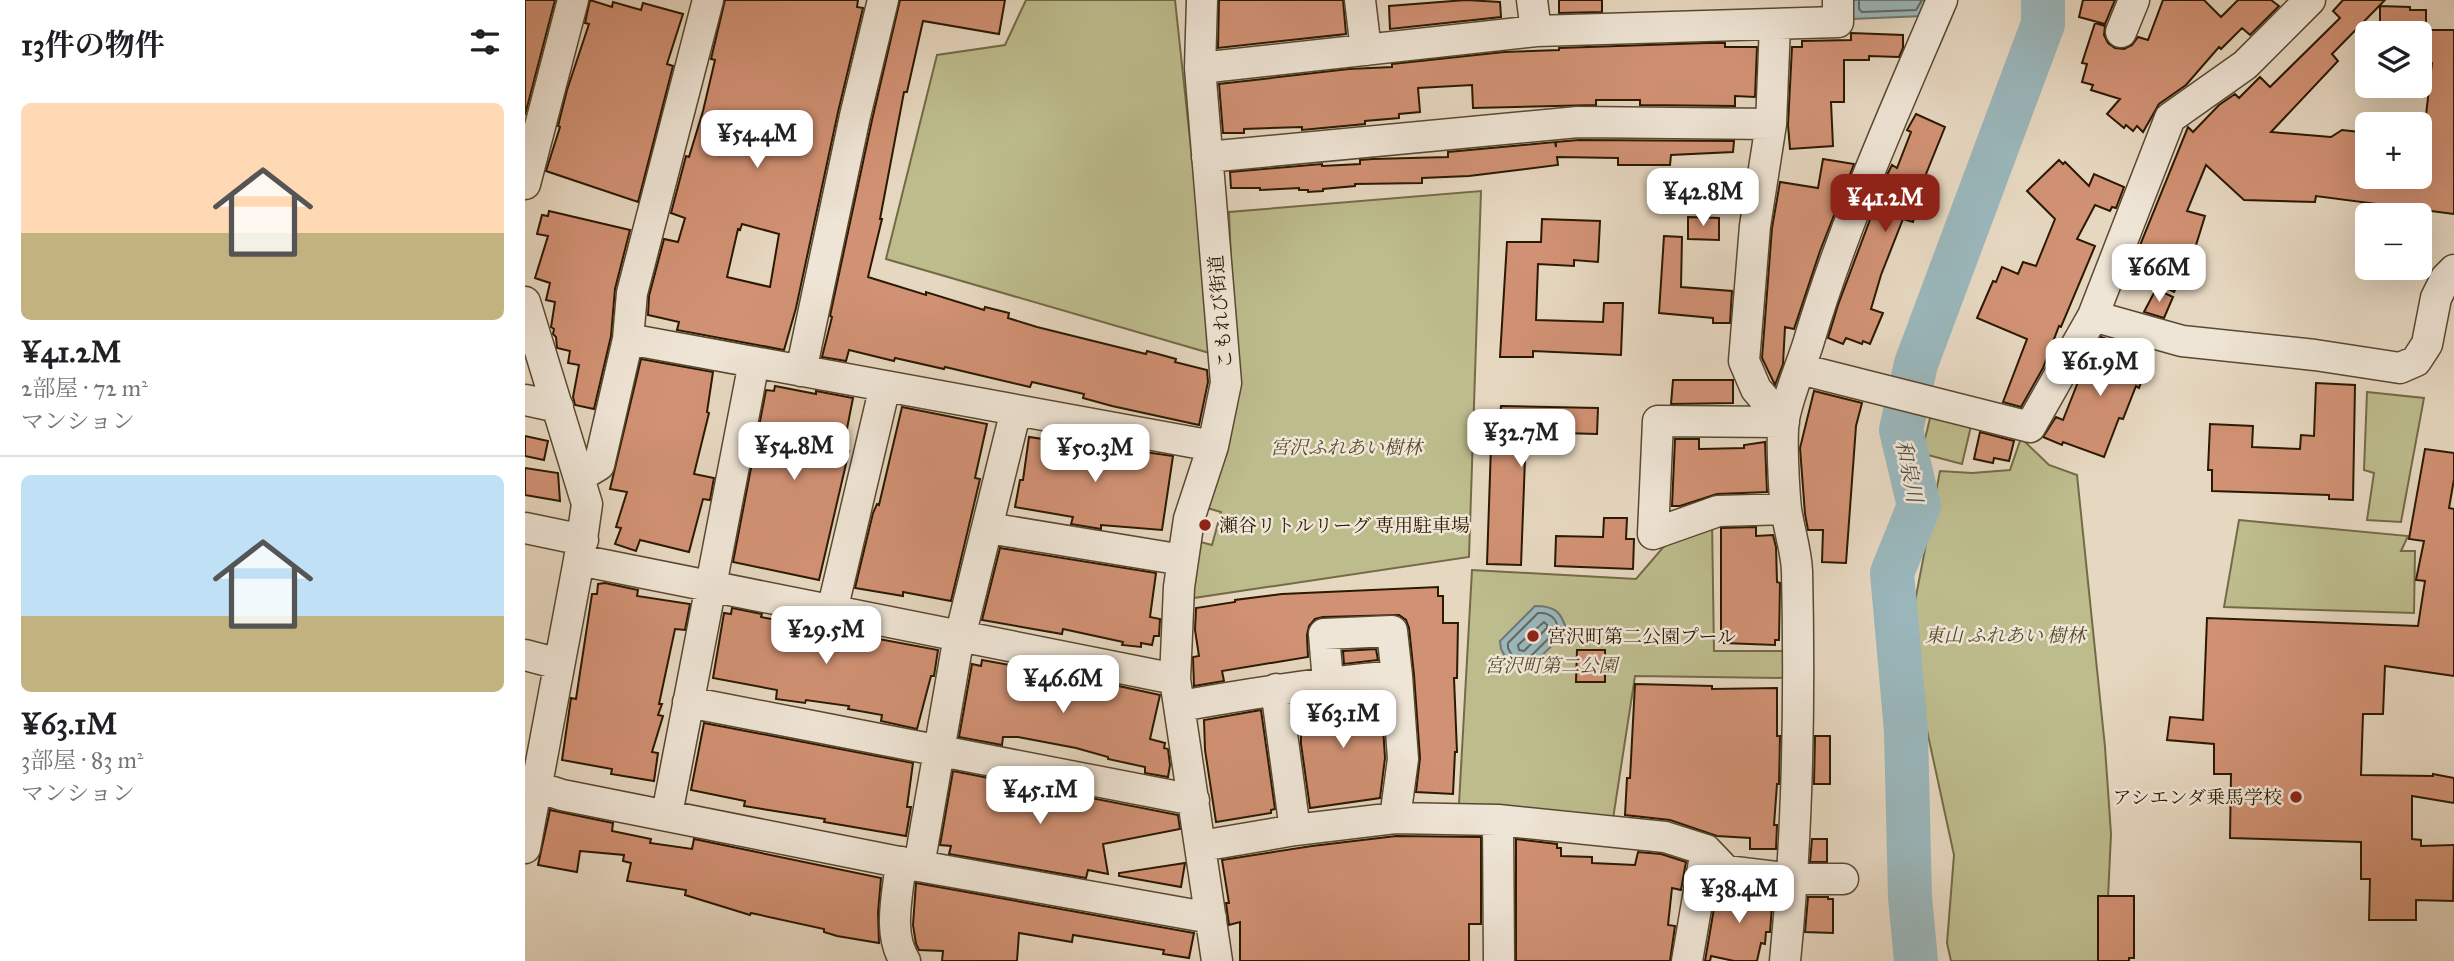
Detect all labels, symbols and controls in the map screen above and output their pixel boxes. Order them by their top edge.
map controls [2355,21,2432,280]
button: layers [2355,21,2432,98]
icon: filters [466,23,504,61]
text: 13件の物件 [21,27,165,63]
pin: ¥54.4M [700,110,814,170]
button: + [2355,112,2432,189]
text: ¥54.4M [717,119,797,147]
icon: home [200,149,326,275]
pin: ¥42.8M [1646,168,1760,228]
pin: ¥41.2M [1828,174,1942,234]
text: ¥42.8M [1663,177,1743,205]
text: ¥41.2M [1847,183,1923,211]
button: − [2355,203,2432,280]
pin: ¥66M [2118,244,2200,304]
text: ¥66M [2128,253,2190,281]
street label: こもれび街道 [1204,254,1237,370]
text: ¥41.2M [21,334,121,370]
pin: ¥61.9M [2043,338,2157,398]
text: ¥61.9M [2062,347,2138,375]
text: 2部屋 · 72 m² [21,374,148,402]
text: マンション [21,407,135,435]
pin: ¥32.7M [1464,410,1578,469]
text: ¥32.7M [1483,418,1559,446]
pin: ¥54.8M [737,422,851,482]
pin: ¥50.3M [1038,424,1152,484]
text: ¥54.8M [754,431,834,459]
text: ¥50.3M [1057,433,1133,461]
park label: 宮沢ふれあい樹林 [1270,436,1425,459]
water label: 和泉川 [1890,438,1928,506]
place label: 瀬谷リトルリーグ 専用駐車場 [1219,514,1470,537]
marker: 瀬谷リトルリーグ 専用駐車場 [1197,517,1213,533]
icon: home [200,521,326,647]
pin: ¥29.5M [769,606,883,666]
text: ¥29.5M [787,615,865,643]
park label: 東山 ふれあい 樹林 [1925,624,2088,647]
place label: 宮沢町第二公園プール [1547,625,1736,648]
marker: 宮沢町第二公園プール [1525,628,1541,644]
park label: 宮沢町第二公園 [1484,654,1620,677]
pin: ¥46.6M [1006,656,1120,715]
text: ¥46.6M [1023,664,1103,692]
pin: ¥63.1M [1286,690,1400,750]
text: ¥63.1M [1306,699,1380,727]
text: ¥63.1M [21,706,117,742]
text: 3部屋 · 83 m² [21,746,144,774]
pin: ¥45.1M [983,766,1097,826]
text: ¥45.1M [1002,775,1078,803]
text: マンション [21,779,135,807]
place label: アシエンダ乗馬学校 [2113,786,2282,809]
marker: アシエンダ乗馬学校 [2288,789,2304,805]
pin: ¥38.4M [1682,866,1796,925]
text: ¥38.4M [1700,874,1778,902]

